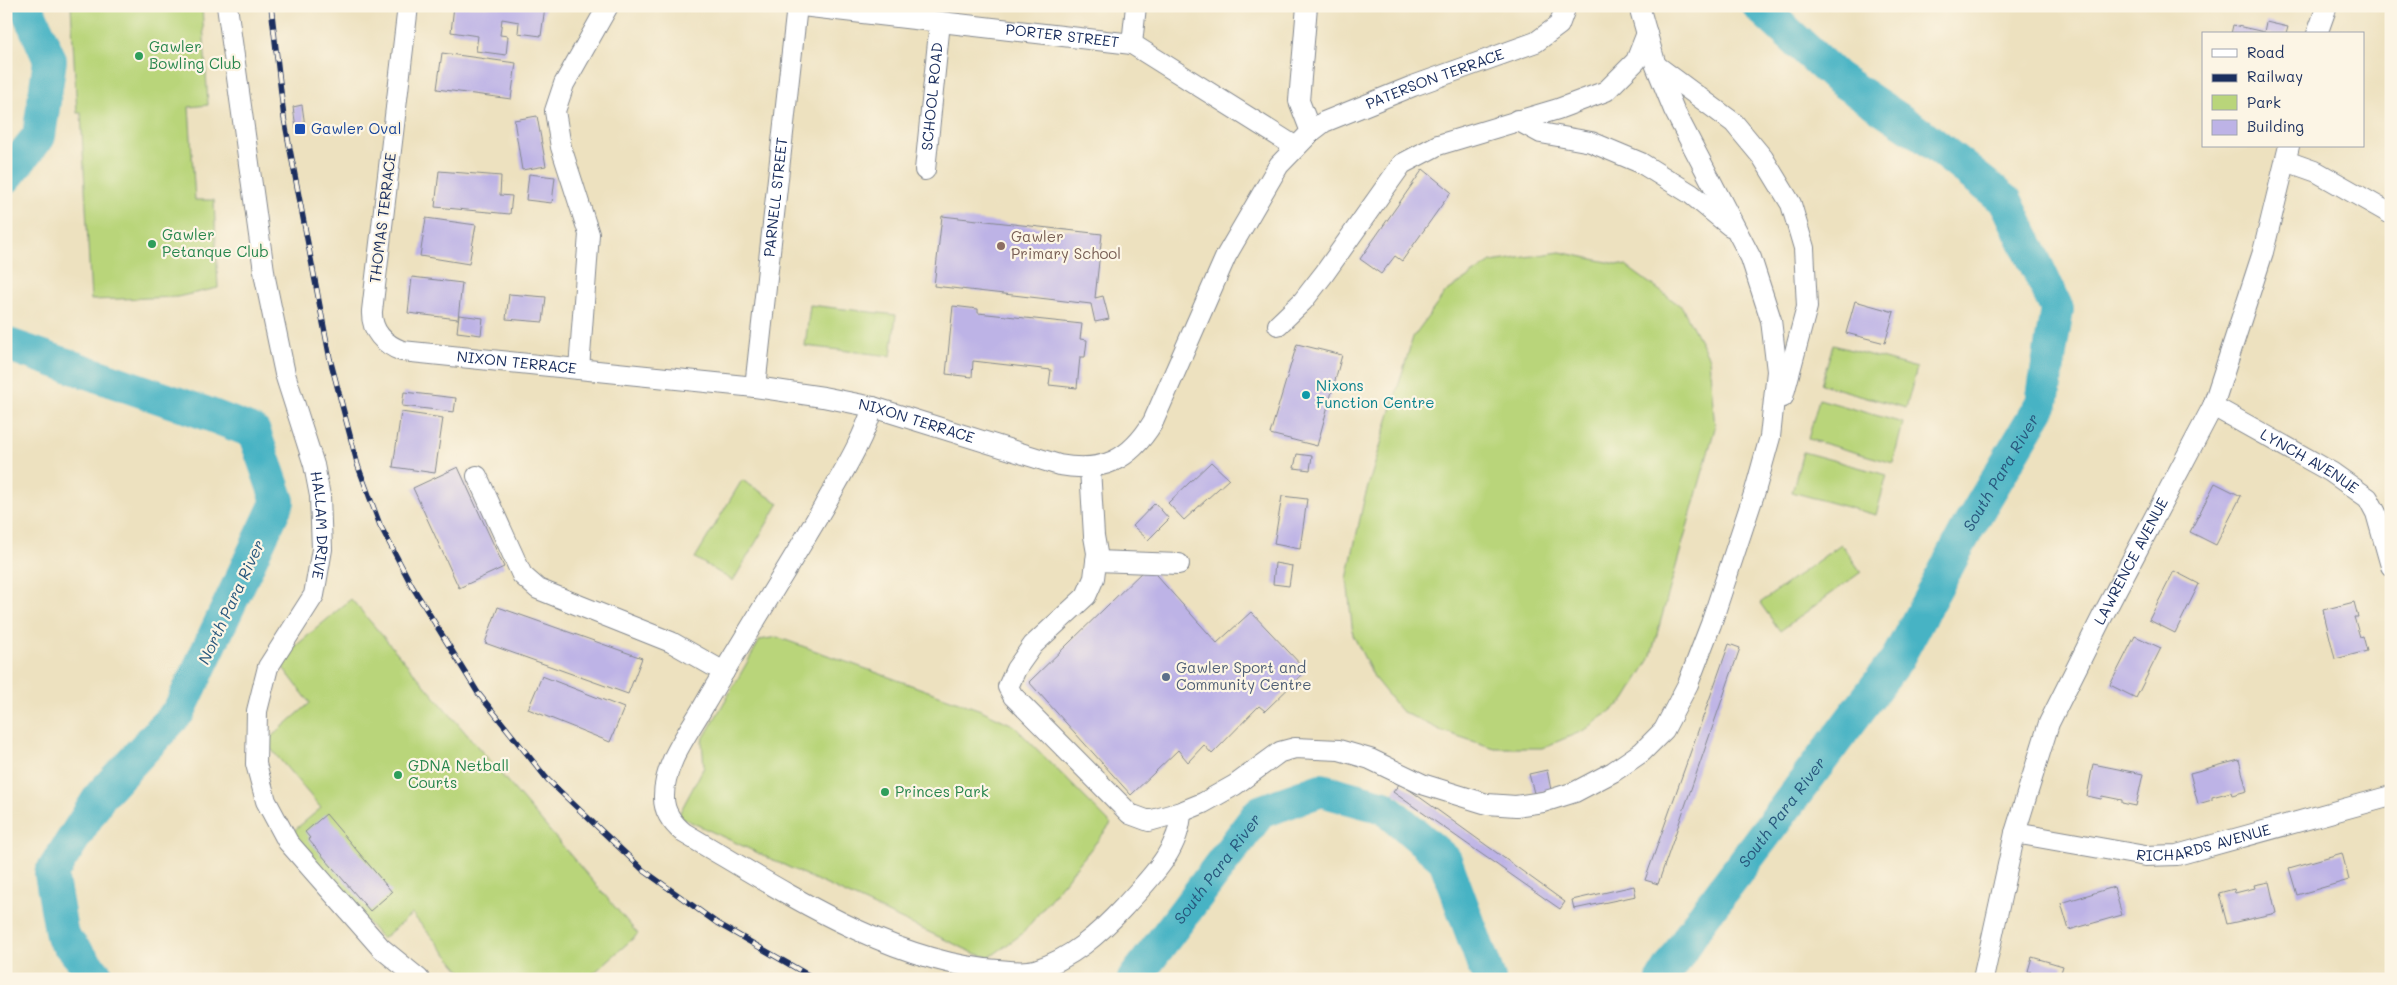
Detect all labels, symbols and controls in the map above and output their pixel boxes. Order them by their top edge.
street label: PORTER STREET [1005,19,1120,51]
legend [2202,32,2364,148]
place label: Gawler Bowling Club [149,36,241,73]
street label: SCHOOL ROAD [916,41,947,151]
text: Road [2247,42,2284,62]
street label: PATERSON TERRACE [1362,43,1507,113]
marker: Gawler Bowling Club [133,50,145,62]
text: Railway [2247,66,2303,86]
text: Park [2247,92,2281,112]
text: Building [2247,116,2304,136]
place label: Gawler Oval [311,118,401,138]
marker: Gawler Oval [293,122,307,136]
street label: PARNELL STREET [758,136,791,258]
street label: THOMAS TERRACE [364,151,400,284]
place label: Gawler Petanque Club [162,224,269,261]
place label: Gawler Primary School [1011,226,1121,263]
marker: Gawler Petanque Club [146,238,158,250]
marker: Gawler Primary School [995,240,1007,252]
street label: NIXON TERRACE [456,346,578,378]
place label: Nixons Function Centre [1316,375,1435,412]
marker: Nixons Function Centre [1300,389,1312,401]
street label: NIXON TERRACE [857,393,978,447]
water label: South Para River [1957,410,2043,535]
street label: LYNCH AVENUE [2257,423,2363,498]
street label: HALLAM DRIVE [306,469,334,581]
street label: LAWRENCE AVENUE [2089,493,2172,628]
water label: North Para River [193,536,269,667]
place label: Gawler Sport and Community Centre [1176,657,1312,694]
marker: Gawler Sport and Community Centre [1160,671,1172,683]
water label: South Para River [1733,752,1830,871]
place label: GDNA Netball Courts [408,755,509,792]
marker: GDNA Netball Courts [392,769,404,781]
place label: Princes Park [895,781,989,801]
marker: Princes Park [879,786,891,798]
water label: South Para River [1168,809,1265,928]
street label: RICHARDS AVENUE [2135,819,2273,865]

